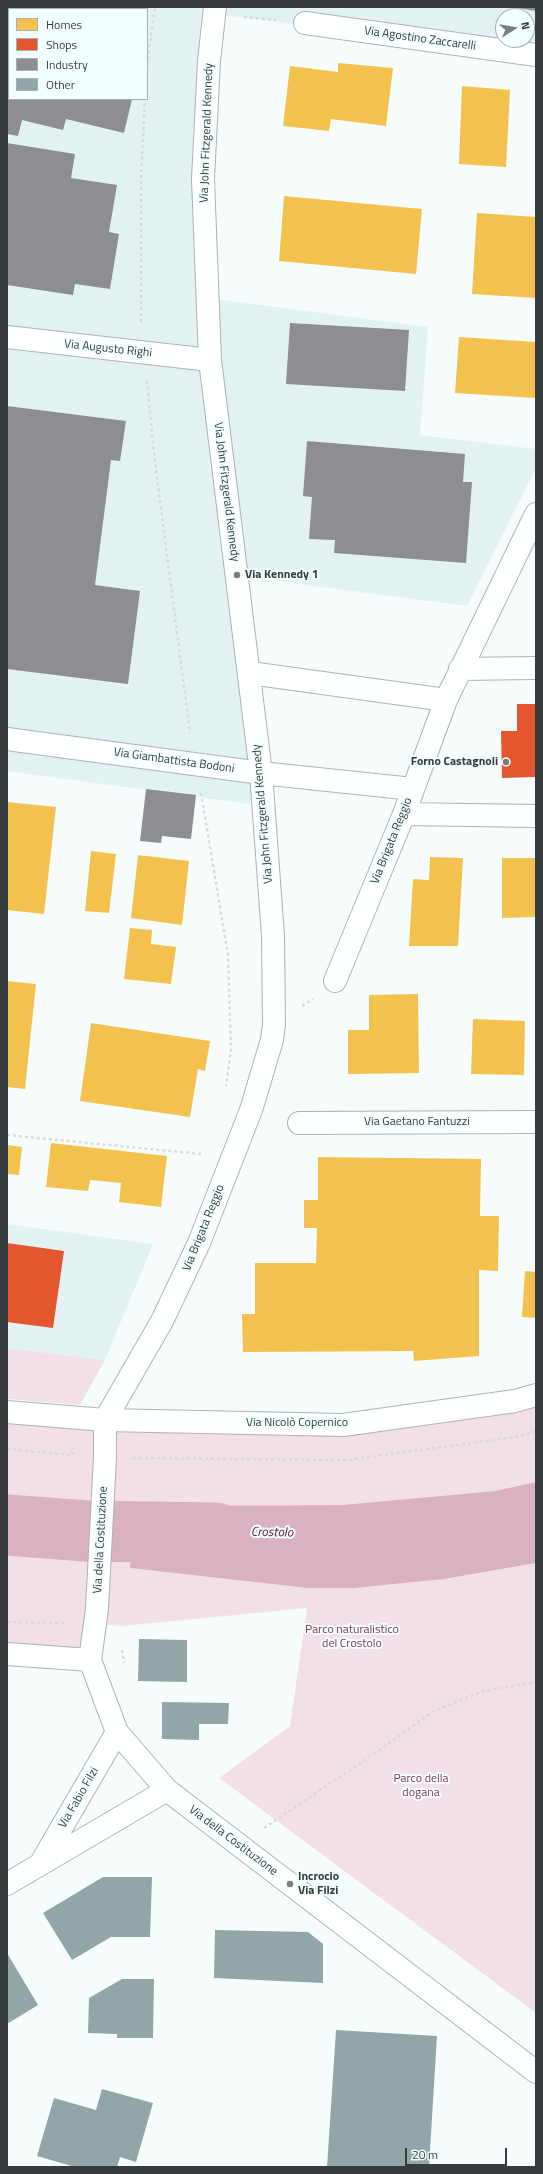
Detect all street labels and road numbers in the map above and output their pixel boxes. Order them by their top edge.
street label: Via Agostino Zaccarelli [363,24,477,54]
street label: Via John Fitzgerald Kennedy [197,63,217,203]
street label: Via Augusto Righi [63,337,153,361]
street label: Via John Fitzgerald Kennedy [210,422,242,562]
street label: Via John Fitzgerald Kennedy [250,744,276,884]
street label: Via Giambattista Bodoni [113,745,235,777]
street label: Via Brigata Reggio [368,796,416,886]
street label: Via Gaetano Fantuzzi [364,1115,470,1129]
street label: Via Brigata Reggio [180,1183,228,1273]
street label: Via Nicolò Copernico [246,1416,348,1430]
street label: Via della Costituzione [91,1486,111,1594]
street label: Via Fabio Filzi [56,1765,102,1831]
street label: Via della Costituzione [186,1803,280,1879]

